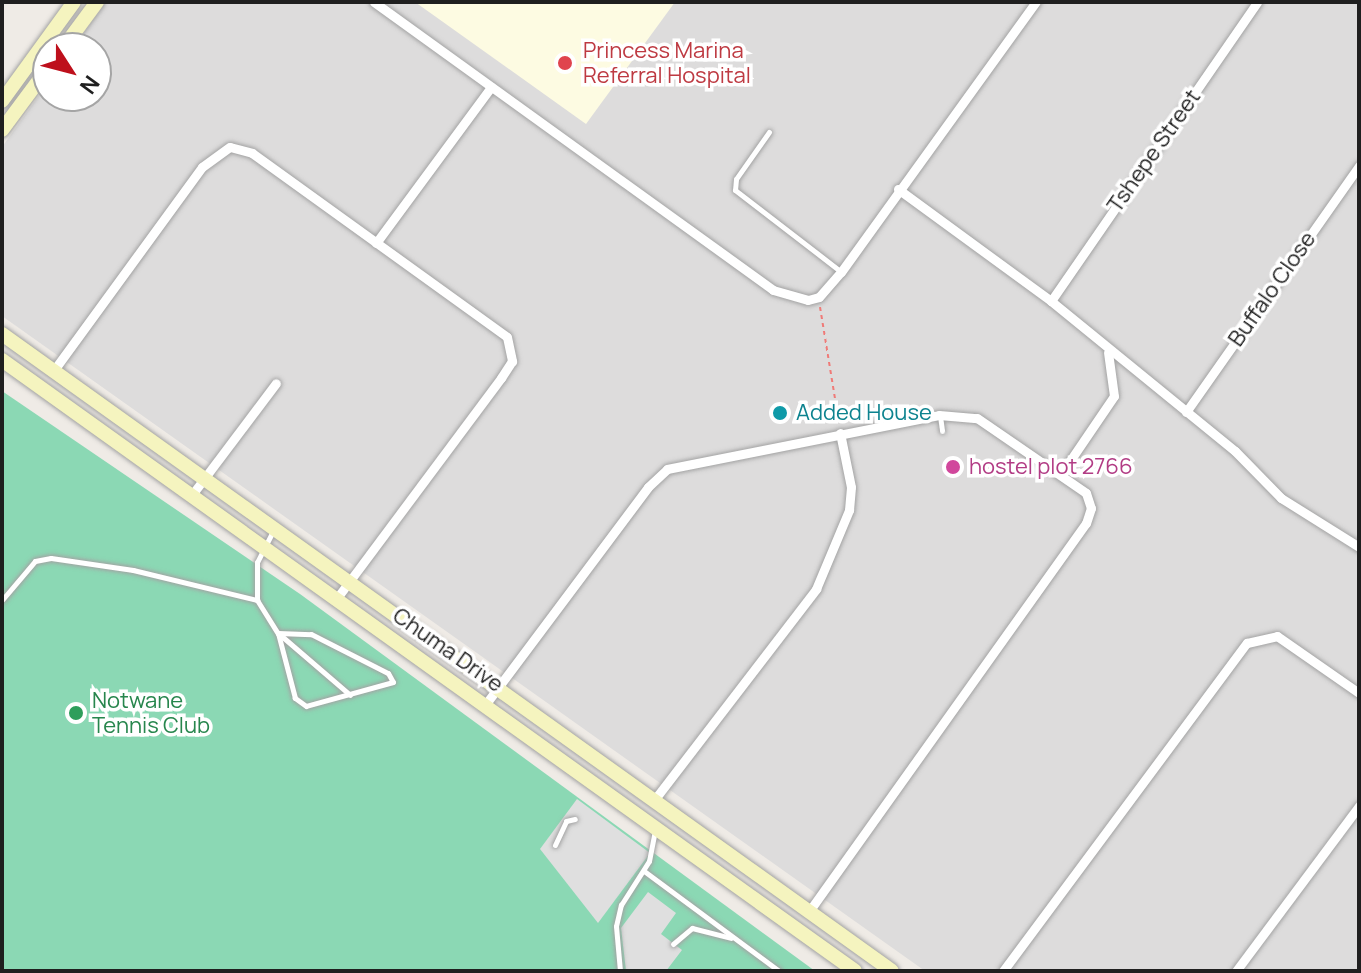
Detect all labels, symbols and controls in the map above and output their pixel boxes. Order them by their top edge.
north arrow [32,32,112,112]
place label: Princess Marina Referral Hospital [583,37,751,88]
marker: Princess Marina Referral Hospital [554,52,576,74]
text: N [73,70,107,100]
street label: Tshepe Street [1102,85,1206,217]
street label: Buffalo Close [1223,227,1321,351]
place label: Added House [796,400,932,426]
marker: Added House [771,404,789,422]
place label: hostel plot 2766 [969,454,1133,480]
marker: hostel plot 2766 [944,458,962,476]
street label: Chuma Drive [388,602,508,698]
place label: Notwane Tennis Club [92,687,210,738]
marker: Notwane Tennis Club [67,704,85,722]

